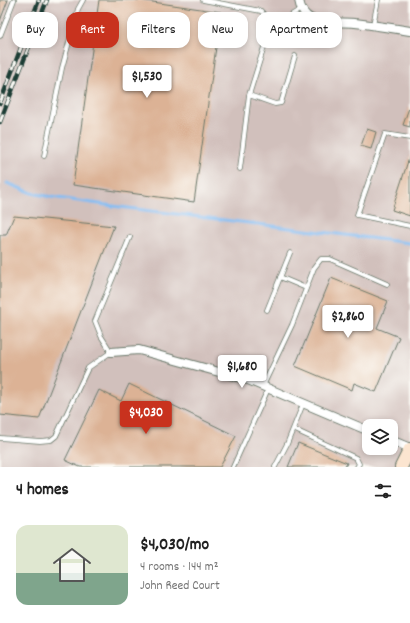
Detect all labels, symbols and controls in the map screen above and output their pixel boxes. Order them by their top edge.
chip: Buy [12,12,58,48]
chip: Rent [66,12,119,48]
chip: Filters [127,12,190,48]
chip: New [198,12,248,48]
chip: Apartment [256,12,342,48]
pin: $1,530 [114,65,180,99]
text: $1,530 [132,68,162,87]
pin: $2,860 [315,305,381,339]
text: $2,860 [331,308,365,327]
pin: $1,680 [209,355,275,389]
text: $1,680 [227,358,257,377]
pin: $4,030 [113,401,179,435]
text: $4,030 [129,404,163,423]
map controls [362,419,398,455]
button: layers [362,419,398,455]
text: 4 homes [16,479,69,503]
icon: filters [372,480,394,502]
text: $4,030/mo [140,534,209,558]
icon: home [48,541,96,589]
text: 4 rooms · 144 m² [140,558,218,577]
text: John Reed Court [140,577,220,596]

